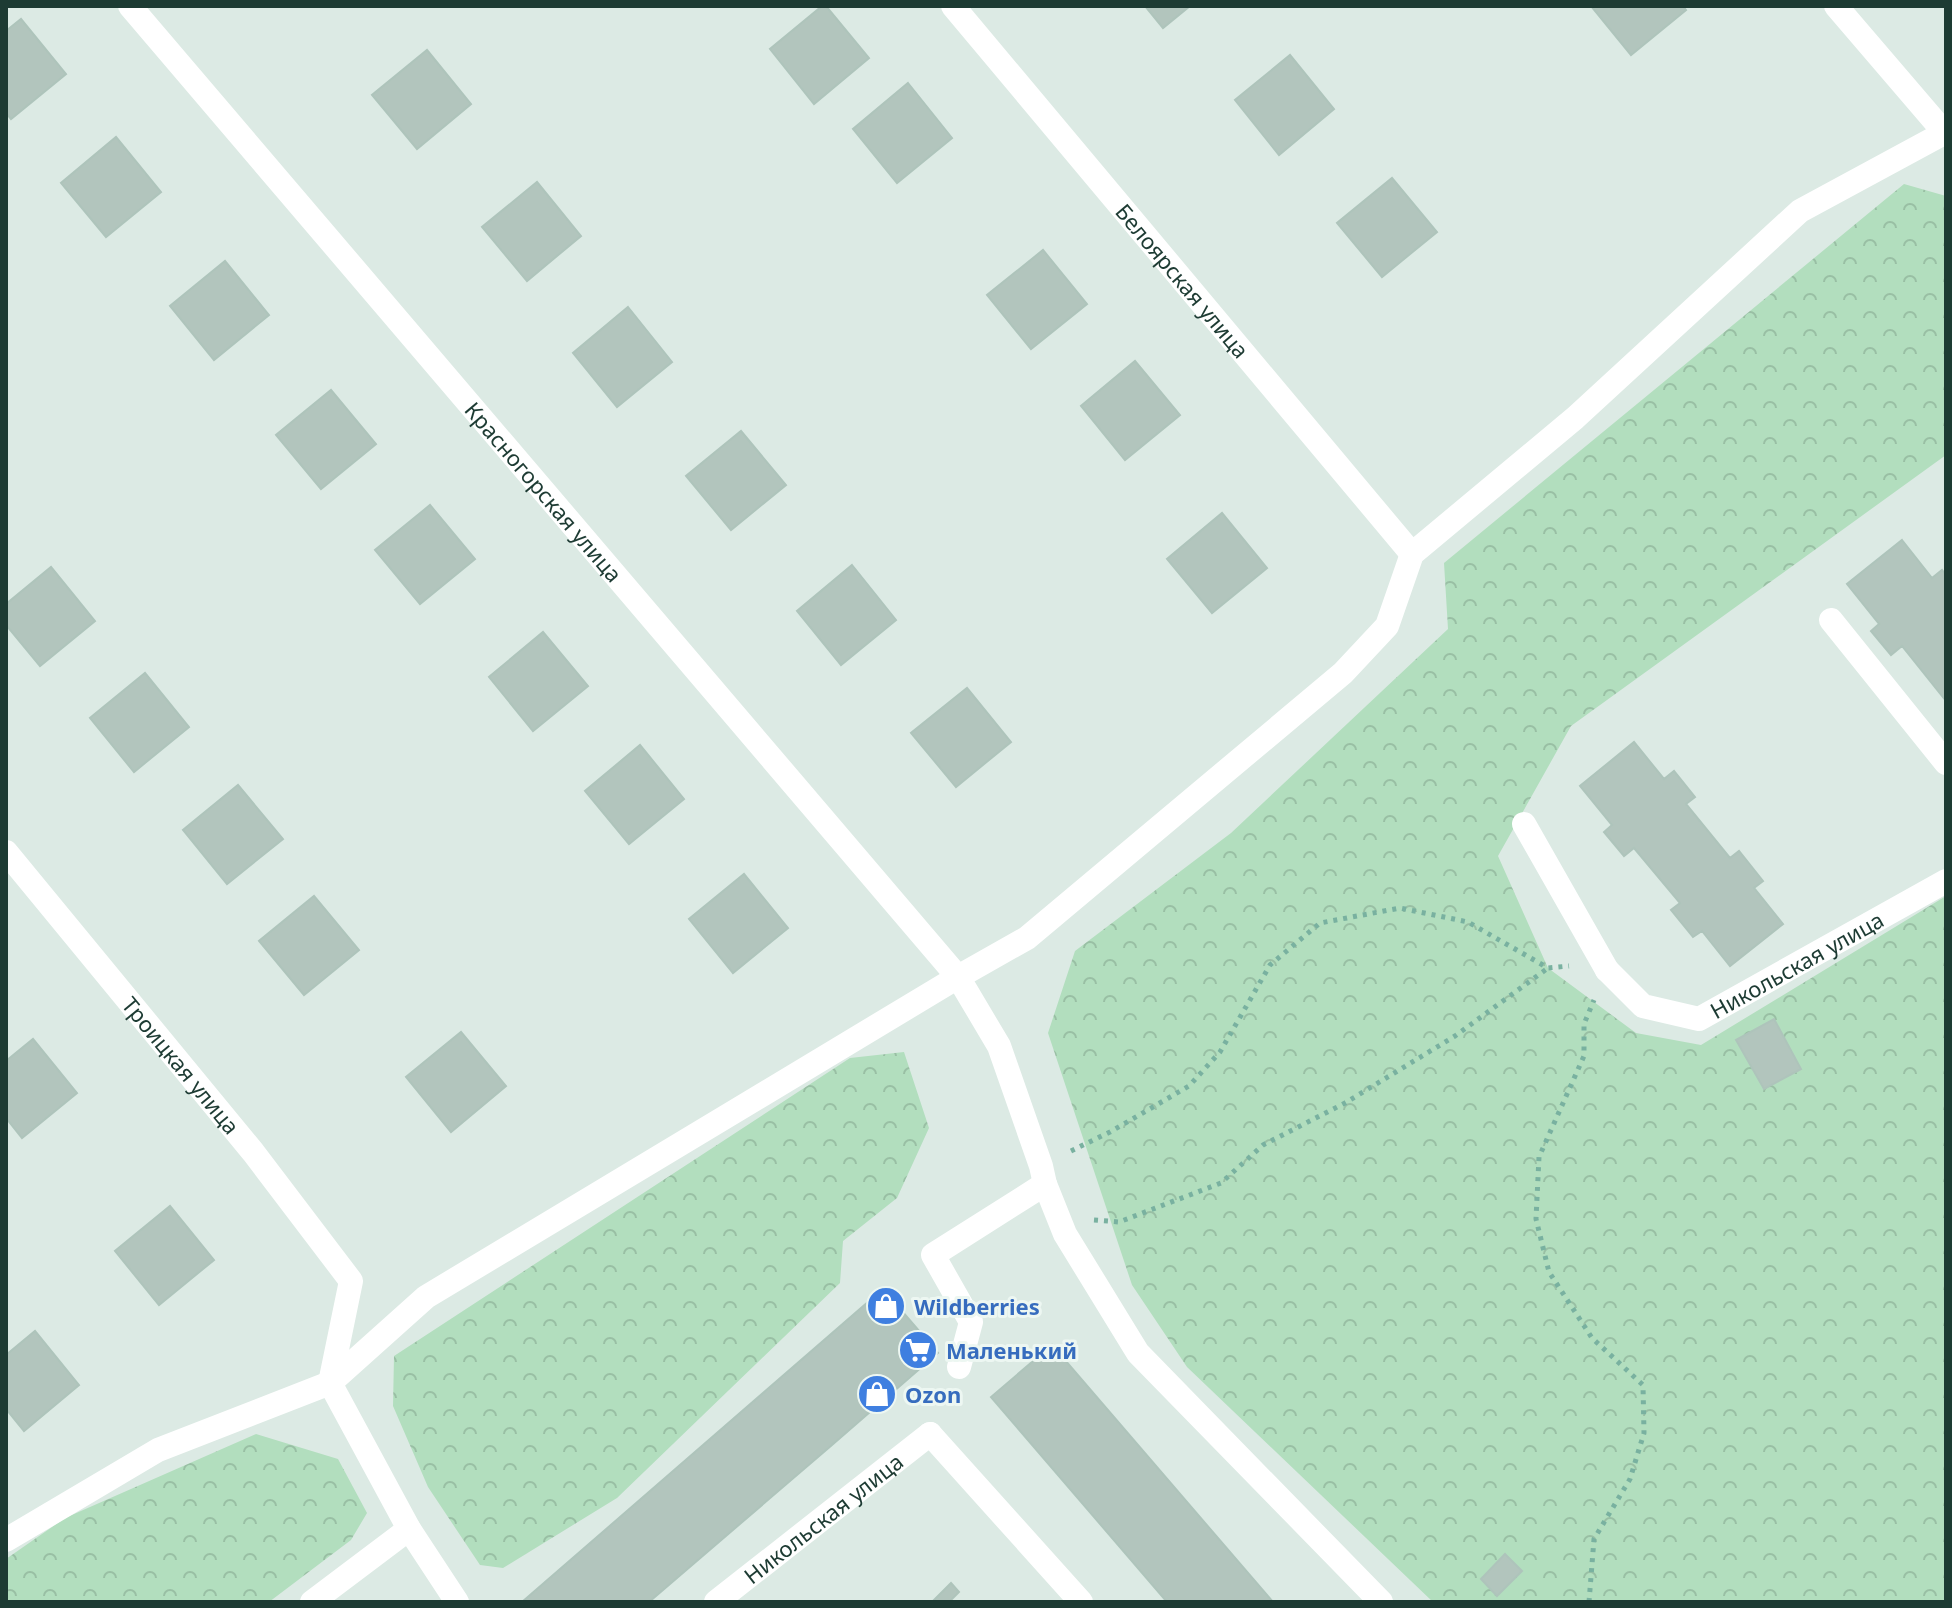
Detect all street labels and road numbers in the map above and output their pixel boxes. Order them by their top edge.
street label: Белоярская улица [1110,197,1256,364]
street label: Красногорская улица [459,395,629,588]
street label: Никольская улица [1704,904,1889,1025]
street label: Троицкая улица [116,990,247,1140]
street label: Никольская улица [737,1446,909,1590]

